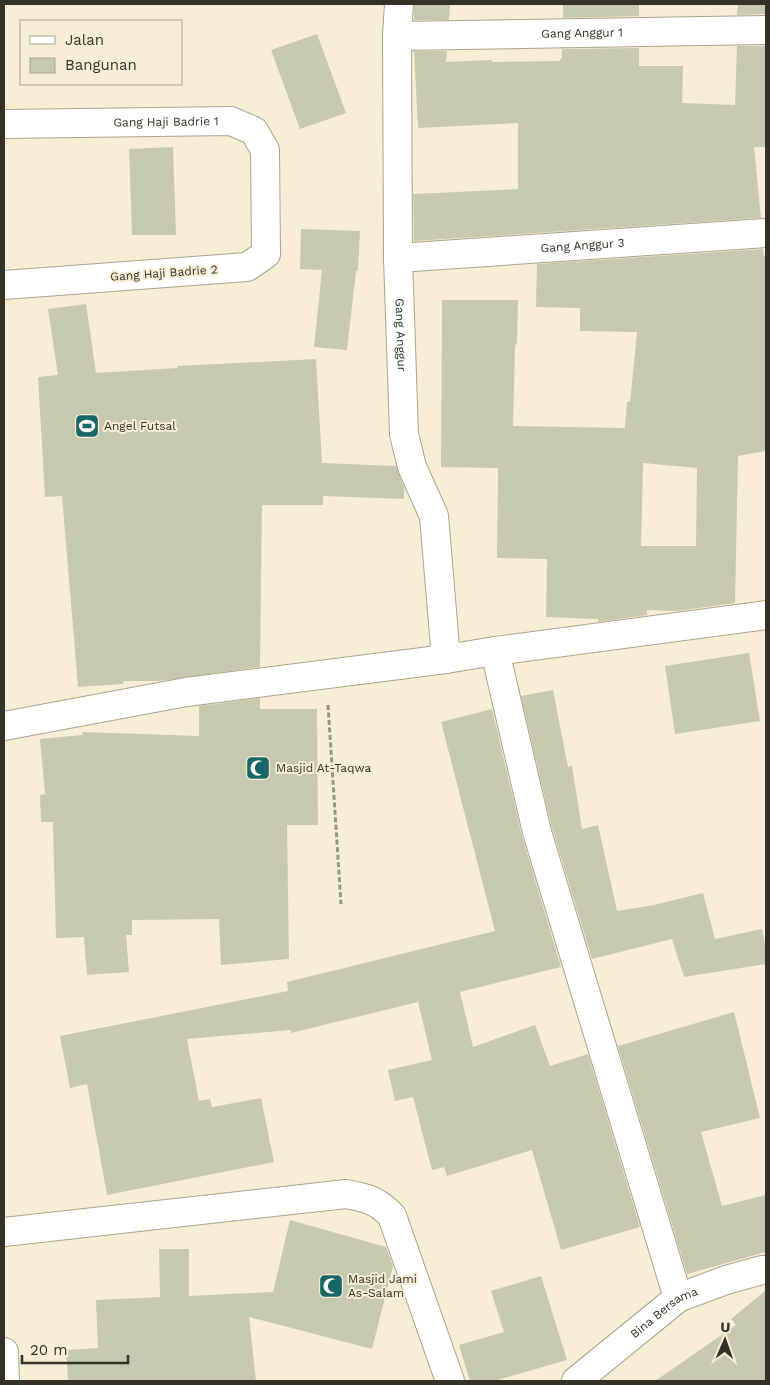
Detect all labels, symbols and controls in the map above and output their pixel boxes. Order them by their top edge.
legend [20,20,182,85]
street label: Gang Anggur 1 [541,25,623,41]
text: Jalan [65,31,104,49]
text: Bangunan [65,56,137,74]
street label: Gang Haji Badrie 1 [113,114,219,130]
street label: Gang Anggur 3 [540,236,625,255]
street label: Gang Haji Badrie 2 [110,262,218,284]
street label: Gang Anggur [392,298,409,372]
sports icon: Angel Futsal [74,413,100,439]
place label: Angel Futsal [104,419,176,433]
mosque icon: Masjid At-Taqwa [245,755,271,781]
place label: Masjid At-Taqwa [276,761,371,775]
place label: Masjid Jami As-Salam [348,1272,417,1300]
mosque icon: Masjid Jami As-Salam [318,1273,344,1299]
street label: Bina Bersama [627,1284,700,1341]
north arrow [700,1315,750,1365]
text: U [720,1319,731,1335]
scale bar [22,1332,129,1364]
text: 20 m [30,1341,68,1359]

